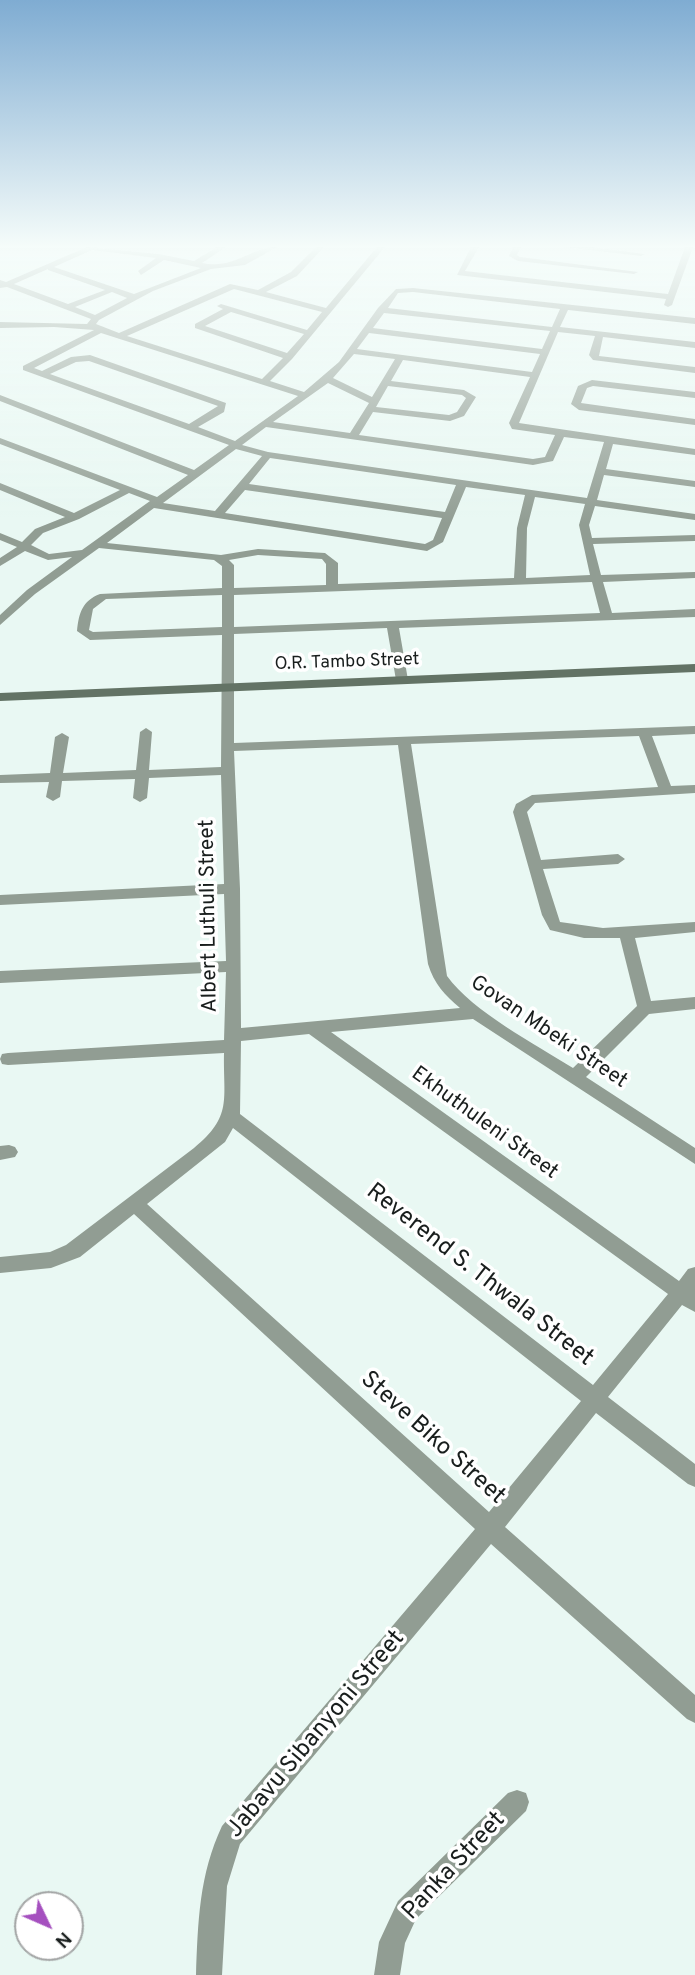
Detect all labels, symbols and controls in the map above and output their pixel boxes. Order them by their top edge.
street label: O.R. Tambo Street [274,650,420,676]
street label: Albert Luthuli Street [196,819,224,1013]
street label: Govan Mbeki Street [465,971,631,1095]
street label: Ekhuthuleni Street [406,1062,562,1186]
street label: Reverend S. Thwala Street [360,1178,598,1374]
street label: Steve Biko Street [354,1366,510,1512]
street label: Jabavu Sibanyoni Street [222,1626,412,1844]
street label: Panka Street [398,1807,512,1927]
north arrow [14,1891,84,1961]
text: N [49,1926,76,1952]

